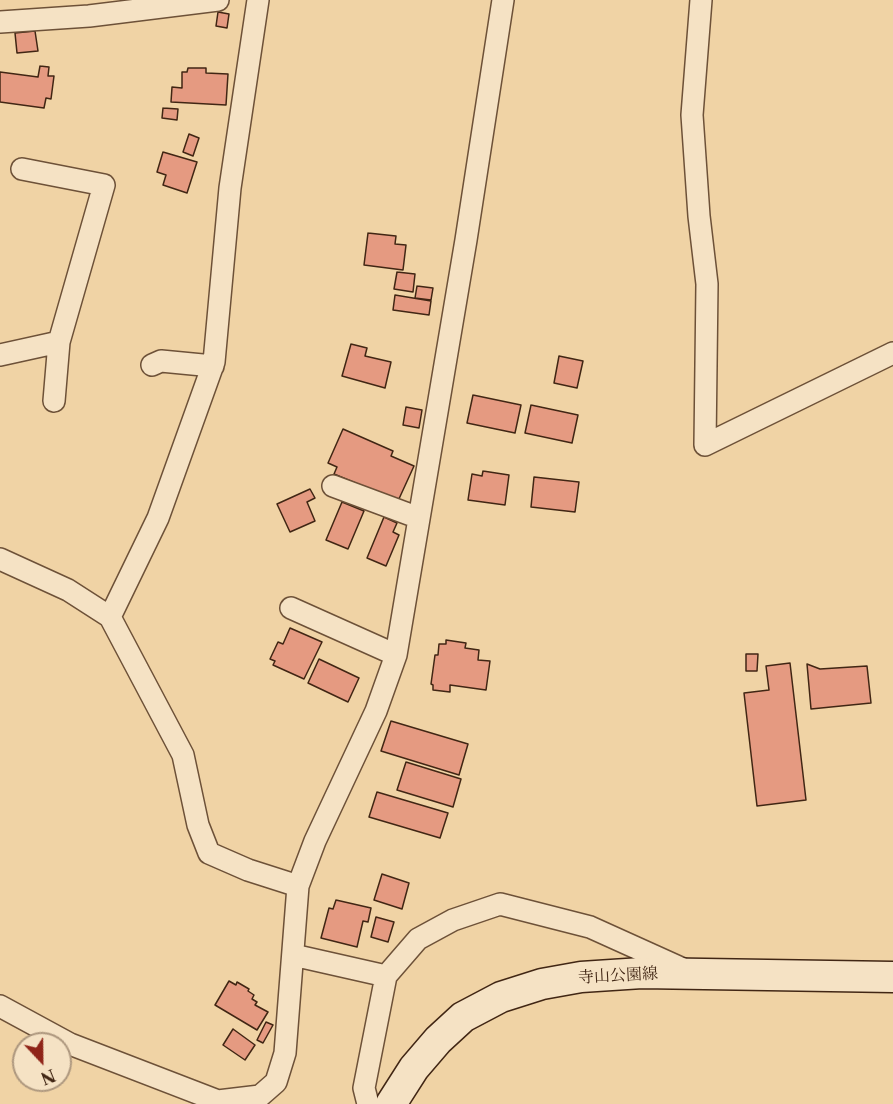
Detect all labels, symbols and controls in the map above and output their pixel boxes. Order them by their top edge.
street label: 寺山公園線 [578,964,658,988]
north arrow [12,1032,72,1092]
text: N [38,1065,58,1089]

